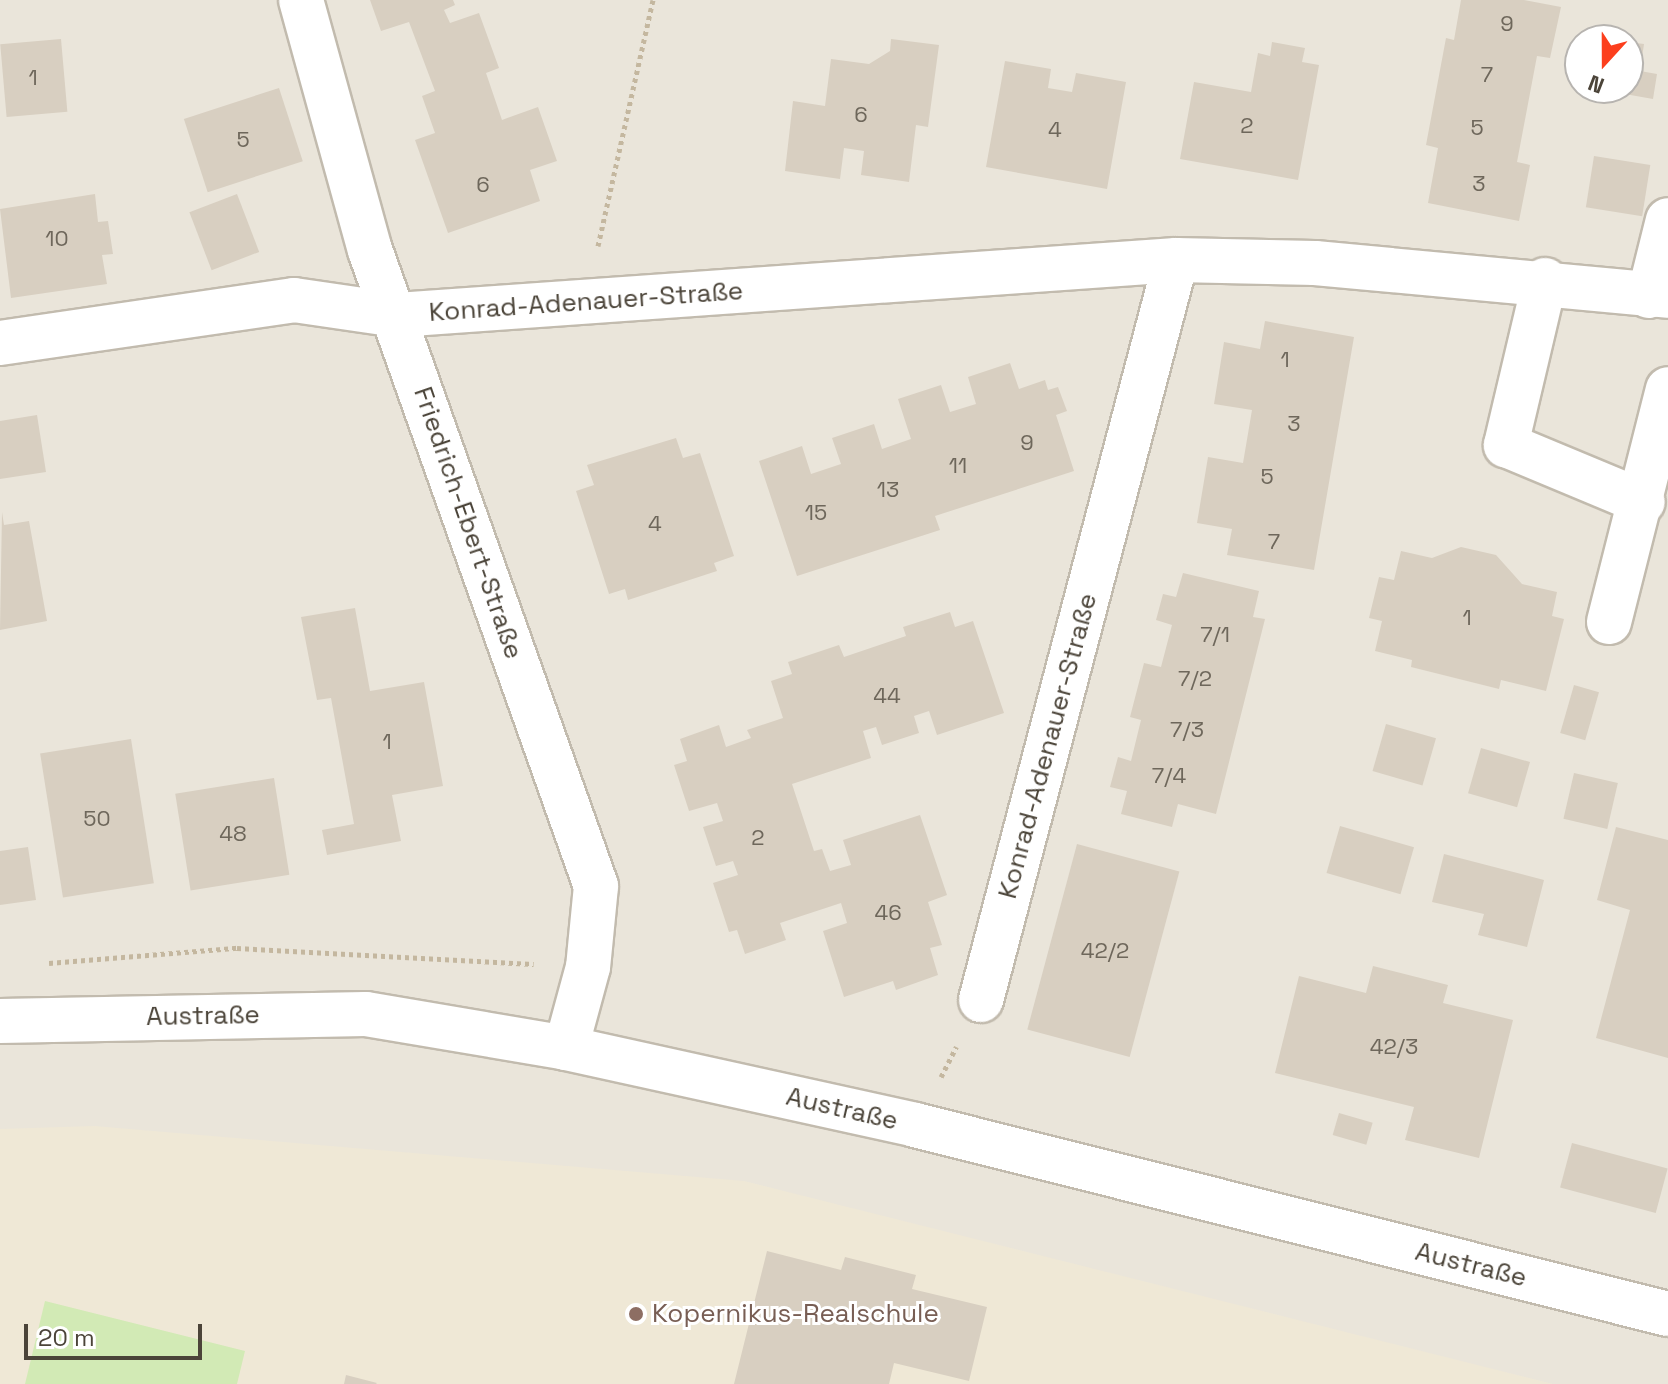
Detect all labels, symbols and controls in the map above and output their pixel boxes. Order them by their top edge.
house number: 9 [1500,11,1514,37]
north arrow [1564,24,1644,104]
house number: 7 [1481,62,1493,88]
house number: 1 [28,65,38,91]
text: N [1584,69,1608,100]
house number: 6 [854,102,868,128]
house number: 2 [1240,113,1254,139]
house number: 5 [1470,115,1484,141]
house number: 4 [1048,117,1062,143]
house number: 5 [236,127,250,153]
house number: 3 [1472,171,1486,197]
house number: 6 [476,172,490,198]
house number: 10 [45,226,69,252]
street label: Konrad-Adenauer-Straße [428,275,744,329]
house number: 1 [1280,347,1290,373]
street label: Friedrich-Ebert-Straße [407,383,529,663]
house number: 3 [1287,411,1301,437]
house number: 9 [1020,430,1034,456]
house number: 11 [949,453,967,479]
house number: 5 [1260,464,1274,490]
house number: 13 [877,477,899,503]
house number: 15 [805,500,827,526]
house number: 4 [648,511,662,537]
house number: 7 [1268,529,1280,555]
street label: Konrad-Adenauer-Straße [992,590,1104,902]
house number: 1 [1462,605,1472,631]
house number: 7/1 [1200,622,1230,648]
house number: 7/2 [1178,666,1212,692]
house number: 44 [873,683,901,709]
house number: 7/3 [1170,717,1204,743]
house number: 1 [382,729,392,755]
house number: 7/4 [1152,763,1186,789]
house number: 50 [83,806,111,832]
house number: 48 [219,821,247,847]
house number: 2 [751,825,765,851]
house number: 46 [874,900,902,926]
house number: 42/2 [1081,938,1129,964]
street label: Austraße [146,999,260,1033]
house number: 42/3 [1370,1034,1418,1060]
street label: Austraße [783,1081,901,1137]
street label: Austraße [1412,1236,1530,1294]
place label: Kopernikus-Realschule [652,1298,939,1330]
marker: Kopernikus-Realschule [627,1305,645,1323]
scale bar [28,1308,206,1358]
text: 20 m [38,1322,95,1353]

